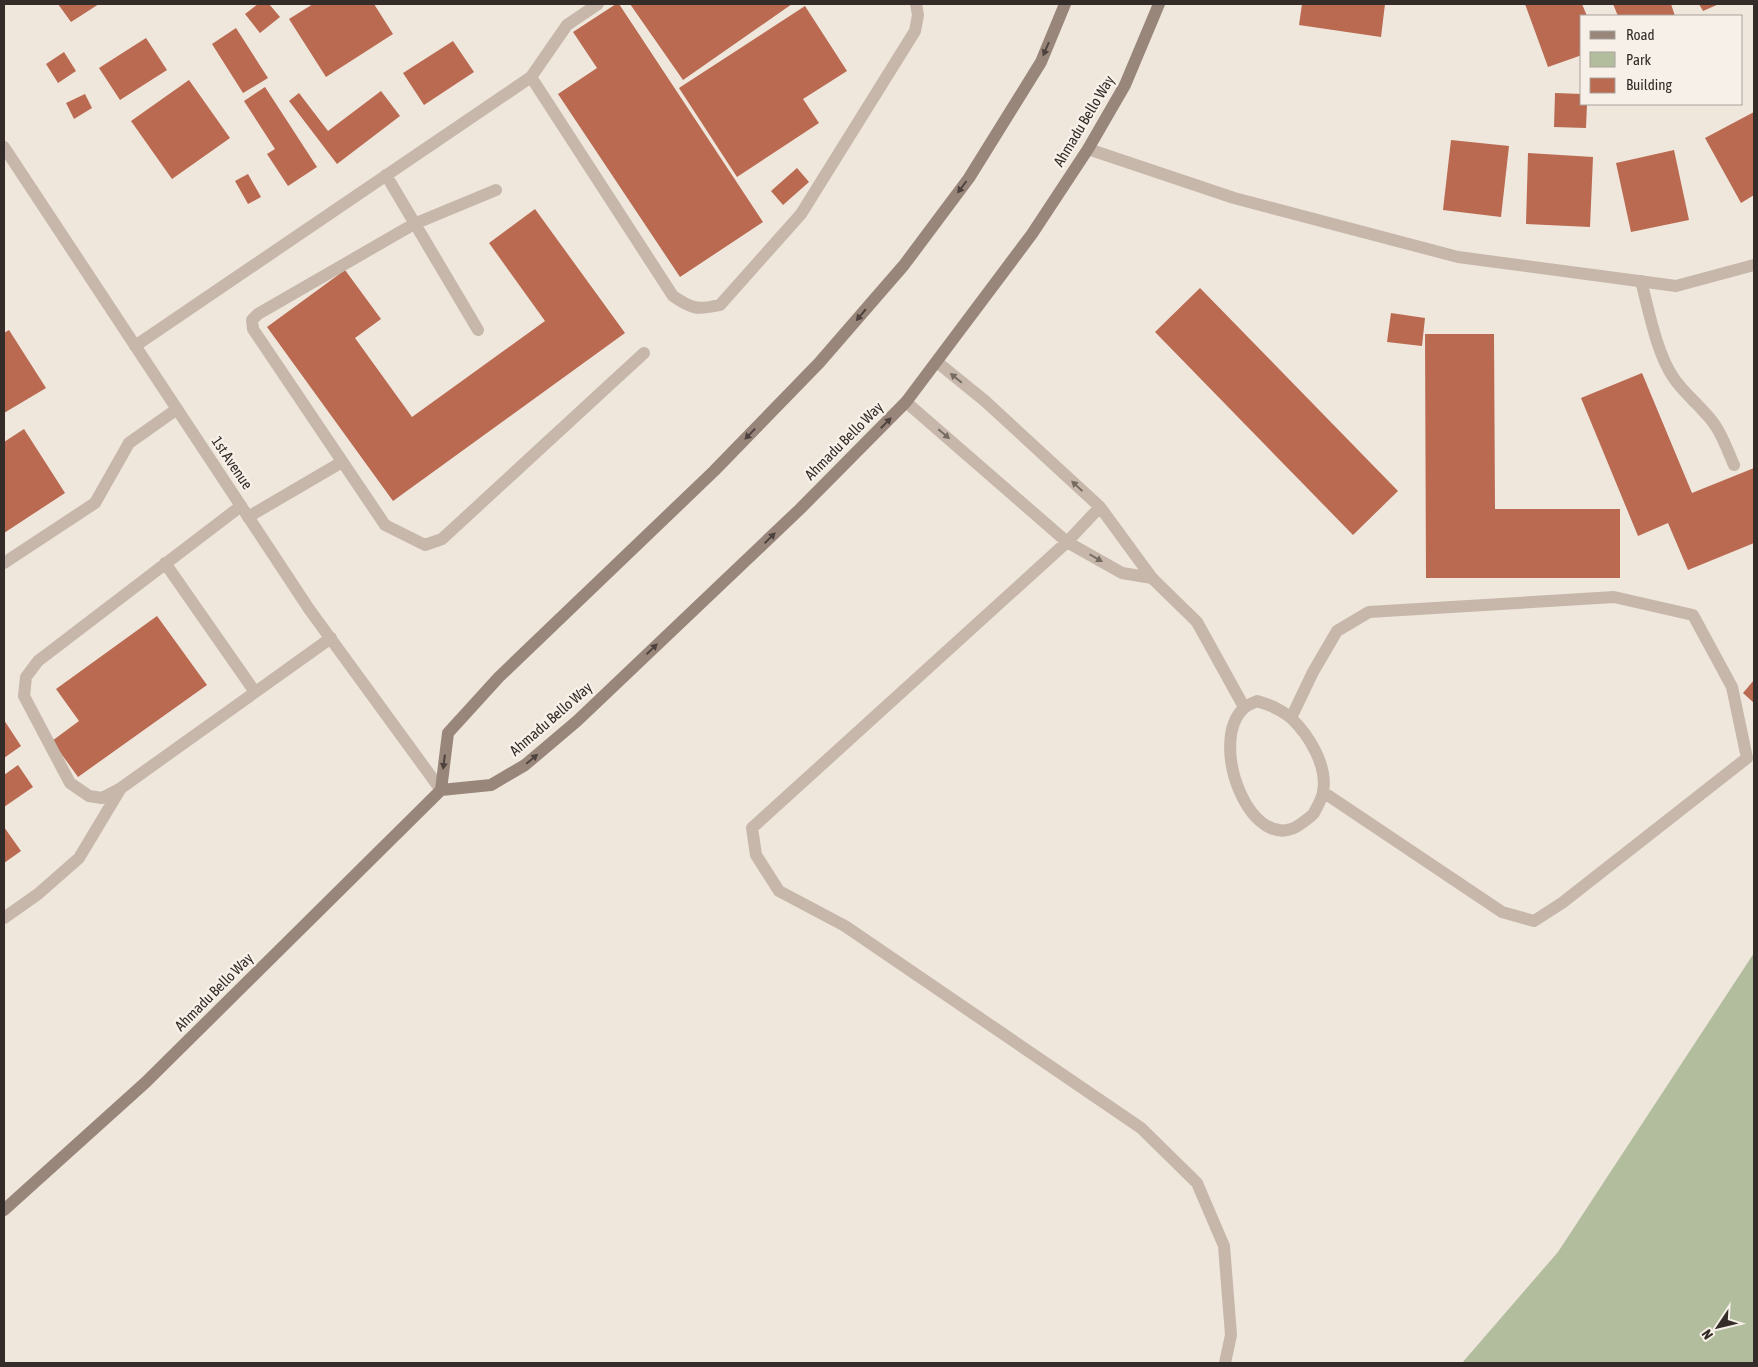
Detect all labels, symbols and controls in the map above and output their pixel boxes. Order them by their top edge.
legend [1580,15,1743,105]
text: Road [1626,26,1655,43]
one-way arrow [1042,42,1050,56]
text: Park [1626,51,1651,68]
street label: Ahmadu Bello Way [1050,72,1117,169]
text: Building [1626,76,1672,93]
one-way arrow [956,180,967,193]
one-way arrow [855,308,867,320]
one-way arrow [950,372,963,383]
street label: Ahmadu Bello Way [801,398,886,483]
one-way arrow [879,417,891,429]
one-way arrow [745,427,757,439]
one-way arrow [937,428,950,439]
street label: 1st Avenue [209,433,256,493]
one-way arrow [1072,480,1084,492]
one-way arrow [764,532,776,544]
one-way arrow [1090,554,1103,563]
one-way arrow [646,644,658,656]
street label: Ahmadu Bello Way [506,678,595,759]
one-way arrow [525,753,538,764]
one-way arrow [440,754,448,770]
street label: Ahmadu Bello Way [171,949,256,1034]
north arrow [1693,1302,1743,1352]
text: N [1698,1326,1716,1342]

